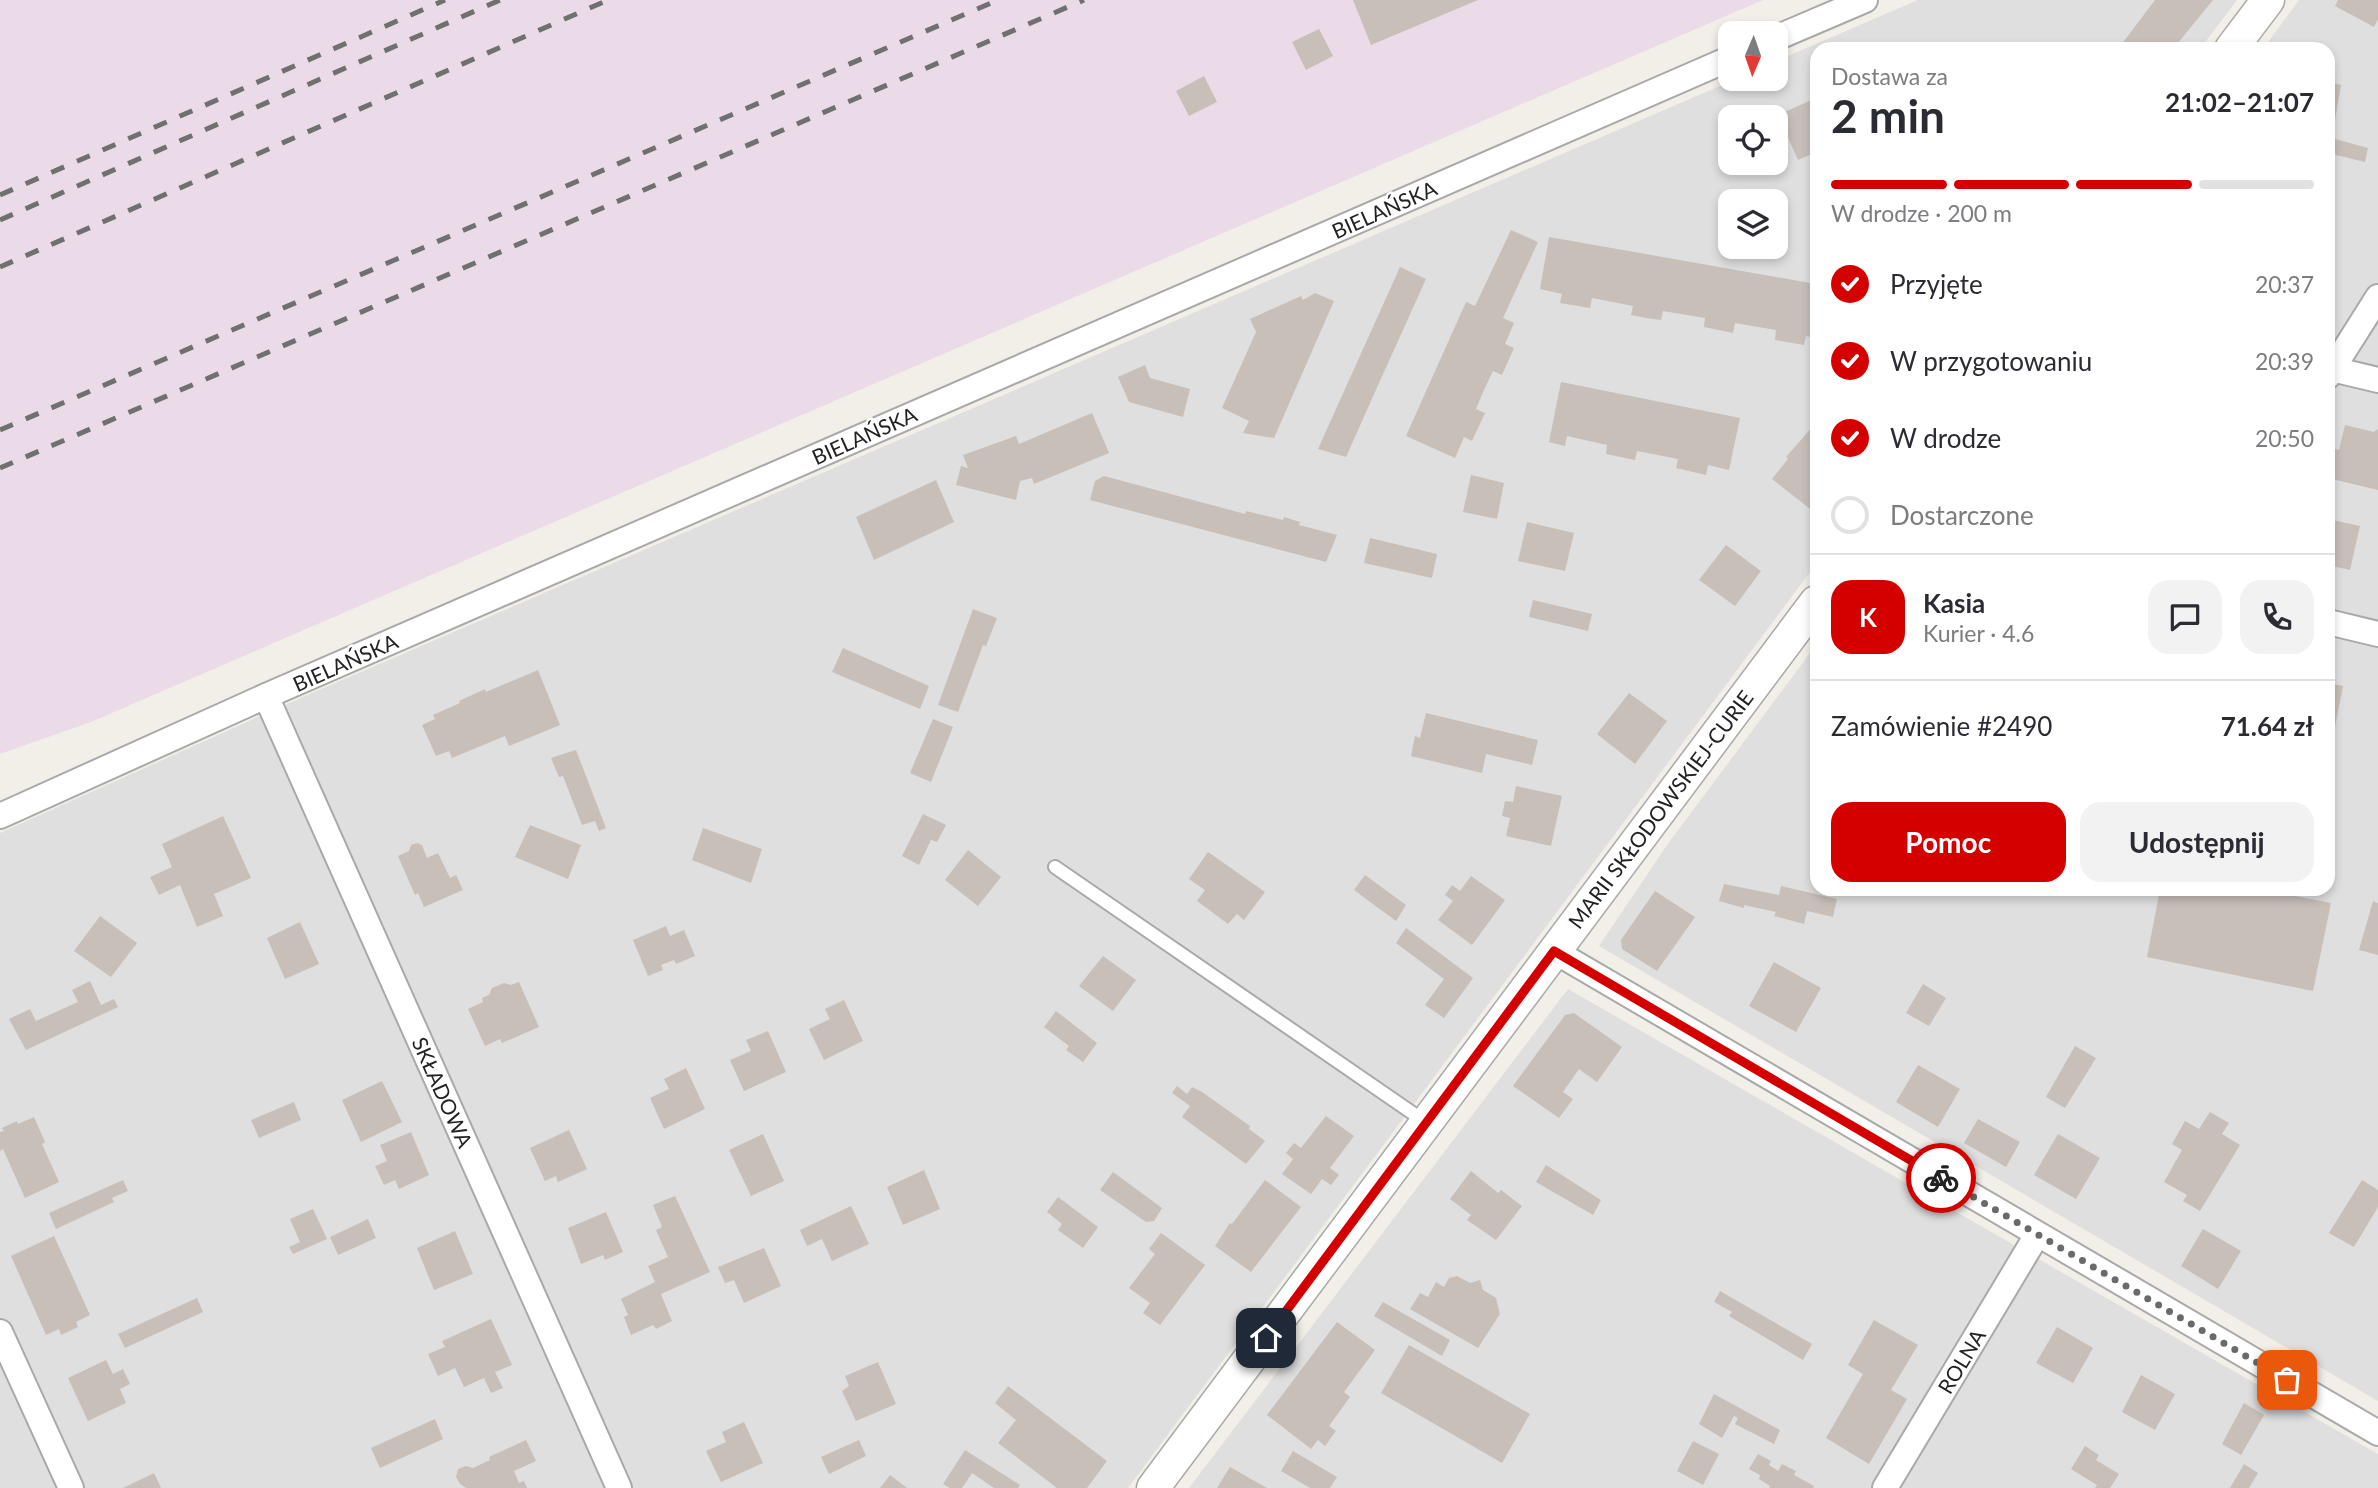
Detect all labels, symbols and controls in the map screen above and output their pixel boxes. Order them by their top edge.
north arrow [1718,21,1788,91]
map controls [1718,21,1788,259]
text: Dostawa za [1831,62,1948,90]
text: 21:02–21:07 [2165,86,2314,118]
text: 2 min [1831,88,1945,143]
button: locate [1718,105,1788,175]
street label: BIELAŃSKA [1328,174,1441,243]
button: layers [1718,189,1788,259]
text: W drodze · 200 m [1831,199,2012,227]
icon: check [1831,265,1869,303]
text: Przyjęte [1890,268,1983,300]
text: 20:37 [2255,270,2314,298]
icon: check [1831,342,1869,380]
text: W przygotowaniu [1890,345,2092,377]
text: 20:39 [2255,347,2314,375]
street label: BIELAŃSKA [808,400,921,469]
icon: check [1831,419,1869,457]
text: W drodze [1890,422,2001,454]
text: 20:50 [2255,424,2314,452]
text: Dostarczone [1890,499,2034,531]
button: chat [2148,580,2222,654]
button: phone [2240,580,2314,654]
text: Kasia [1923,587,1985,619]
text: K [1859,601,1877,633]
text: Kurier · 4.6 [1923,619,2034,647]
street label: BIELAŃSKA [289,627,402,696]
street label: MARII SKŁODOWSKIEJ-CURIE [1562,685,1758,933]
text: Zamówienie #2490 [1831,710,2052,742]
text: 71.64 zł [2221,710,2314,742]
button: Pomoc [1831,802,2066,882]
button: Udostępnij [2080,802,2314,882]
street label: SKŁADOWA [408,1033,479,1152]
courier [1906,1143,1976,1213]
icon: bike [1922,1159,1960,1197]
pin [1236,1308,1296,1368]
icon: home [1247,1319,1285,1357]
street label: ROLNA [1932,1324,1990,1398]
pin [2257,1350,2317,1410]
icon: bag [2268,1361,2306,1399]

